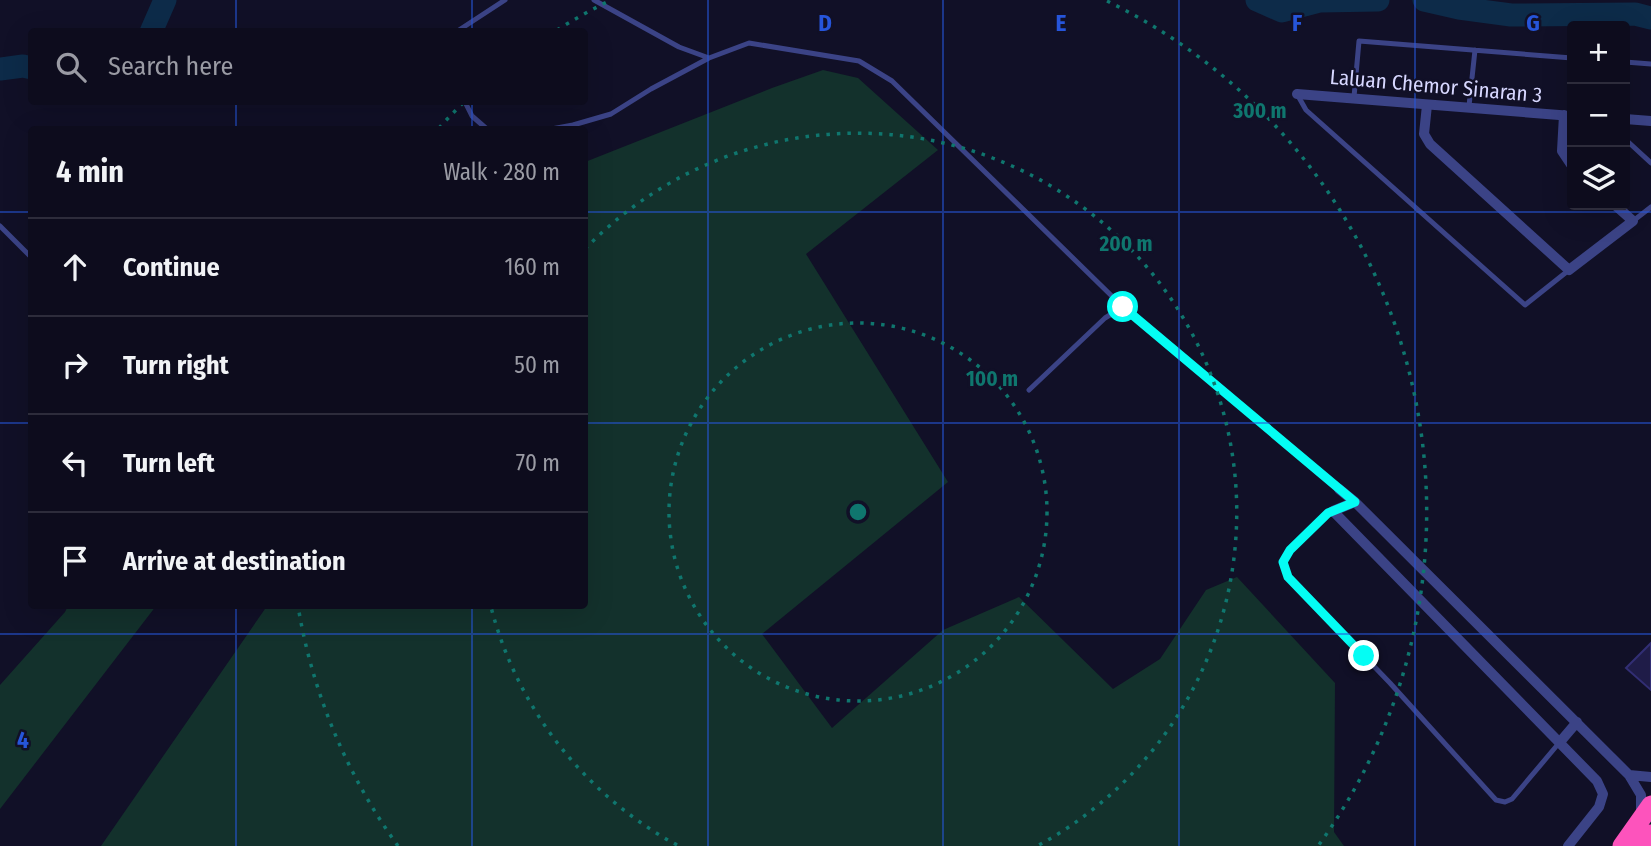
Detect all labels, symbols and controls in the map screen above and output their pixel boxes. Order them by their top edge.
text: D [818,9,832,37]
text: E [1056,9,1067,37]
text: F [1292,9,1302,37]
text: G [1526,9,1540,37]
map controls [1567,21,1630,210]
button: + [1567,21,1630,84]
search box [28,28,588,105]
icon: search [52,48,90,86]
text: Search here [108,51,233,82]
street label: Laluan Chemor Sinaran 3 [1329,64,1543,108]
button: − [1567,84,1630,147]
text: 300 m [1232,98,1287,124]
button: layers [1567,147,1630,210]
text: 4 min [56,154,124,190]
text: Walk · 280 m [443,158,560,186]
text: 200 m [1098,231,1153,257]
icon: ahead [56,248,94,286]
text: Continue [123,252,220,283]
text: 160 m [505,253,560,281]
route start [1107,291,1138,322]
icon: right [56,346,94,384]
text: Turn right [123,350,229,381]
text: 50 m [514,351,560,379]
text: 100 m [966,366,1018,392]
icon: left [56,444,94,482]
text: Turn left [123,448,215,479]
text: 70 m [516,449,560,477]
centre of rings [846,500,870,524]
icon: arrive [56,542,94,580]
text: Arrive at destination [123,546,346,577]
route end [1348,640,1379,671]
text: 4 [17,726,29,754]

